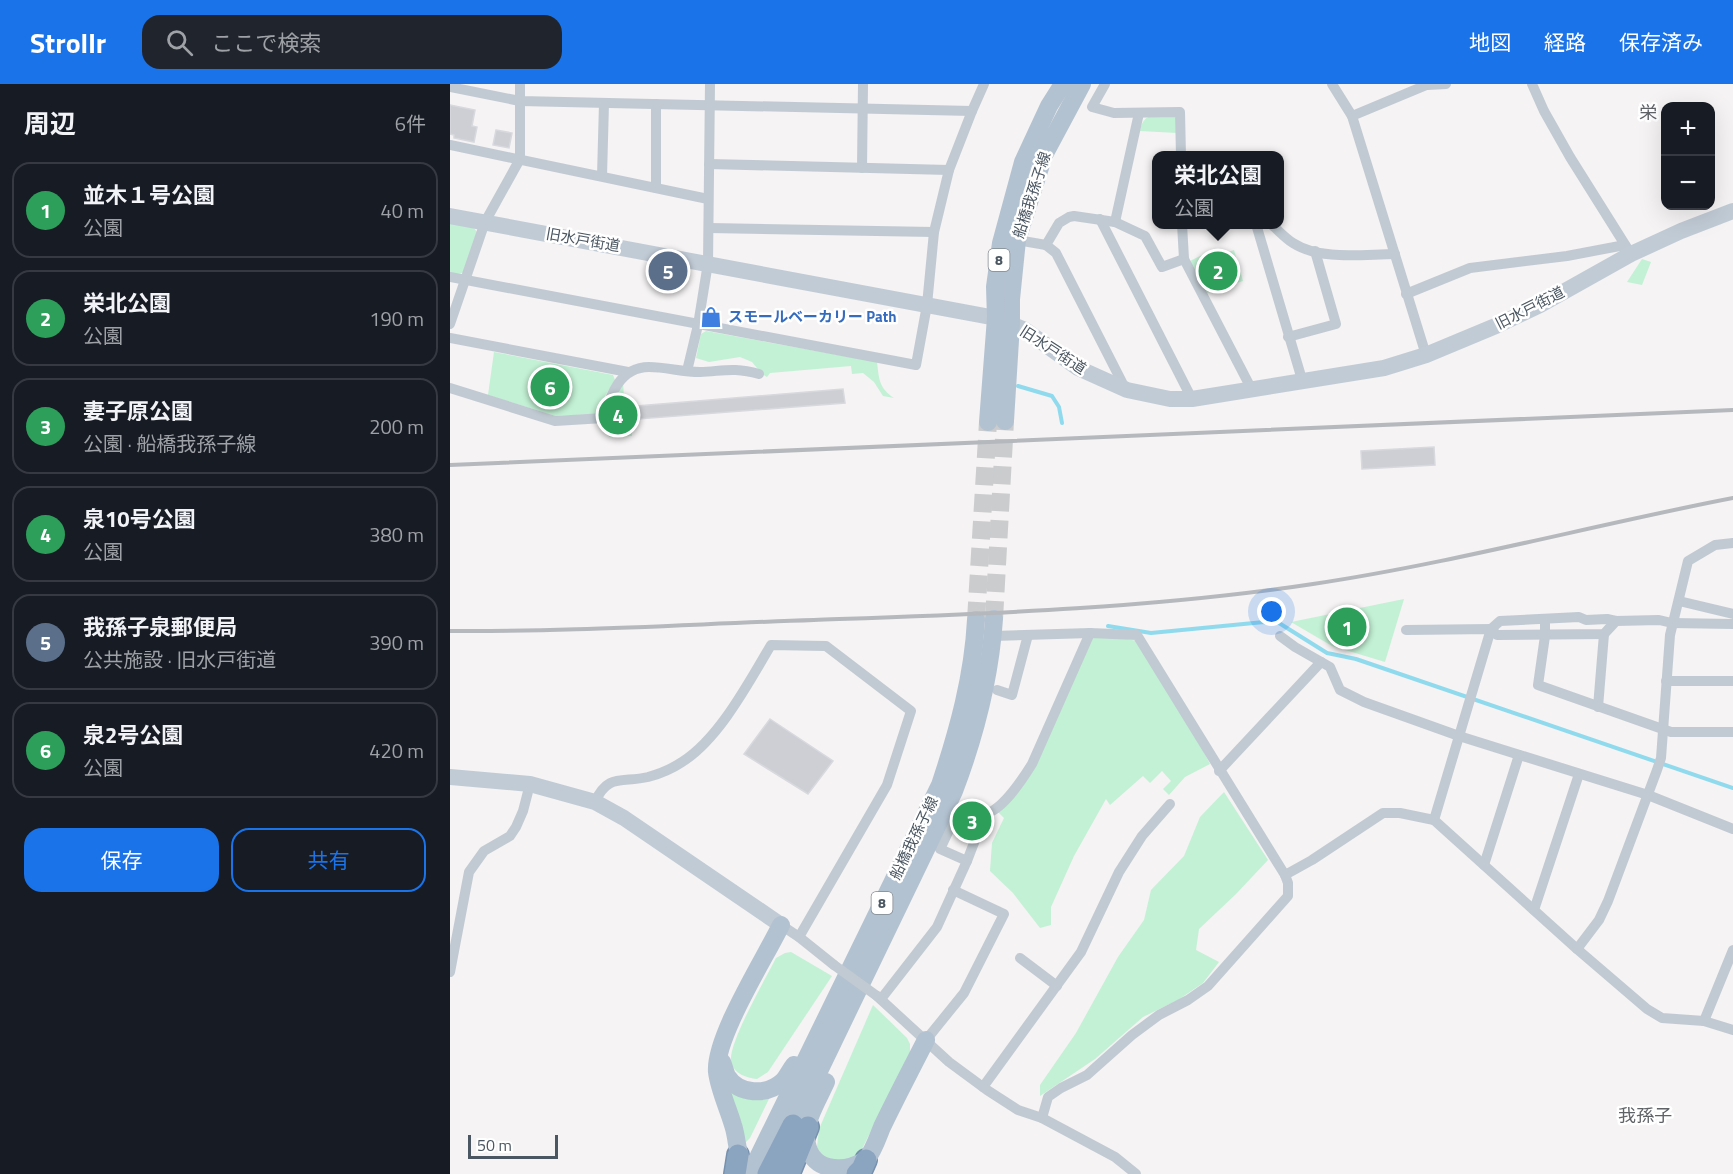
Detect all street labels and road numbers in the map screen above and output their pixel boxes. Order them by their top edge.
street label: 船橋我孫子線 [1007,148,1056,241]
street label: 旧水戸街道 [544,222,622,257]
road number: 8 [988,249,1010,271]
street label: 旧水戸街道 [1491,280,1568,335]
street label: 旧水戸街道 [1016,320,1091,380]
street label: 船橋我孫子線 [883,792,944,883]
road number: 8 [872,892,892,914]

